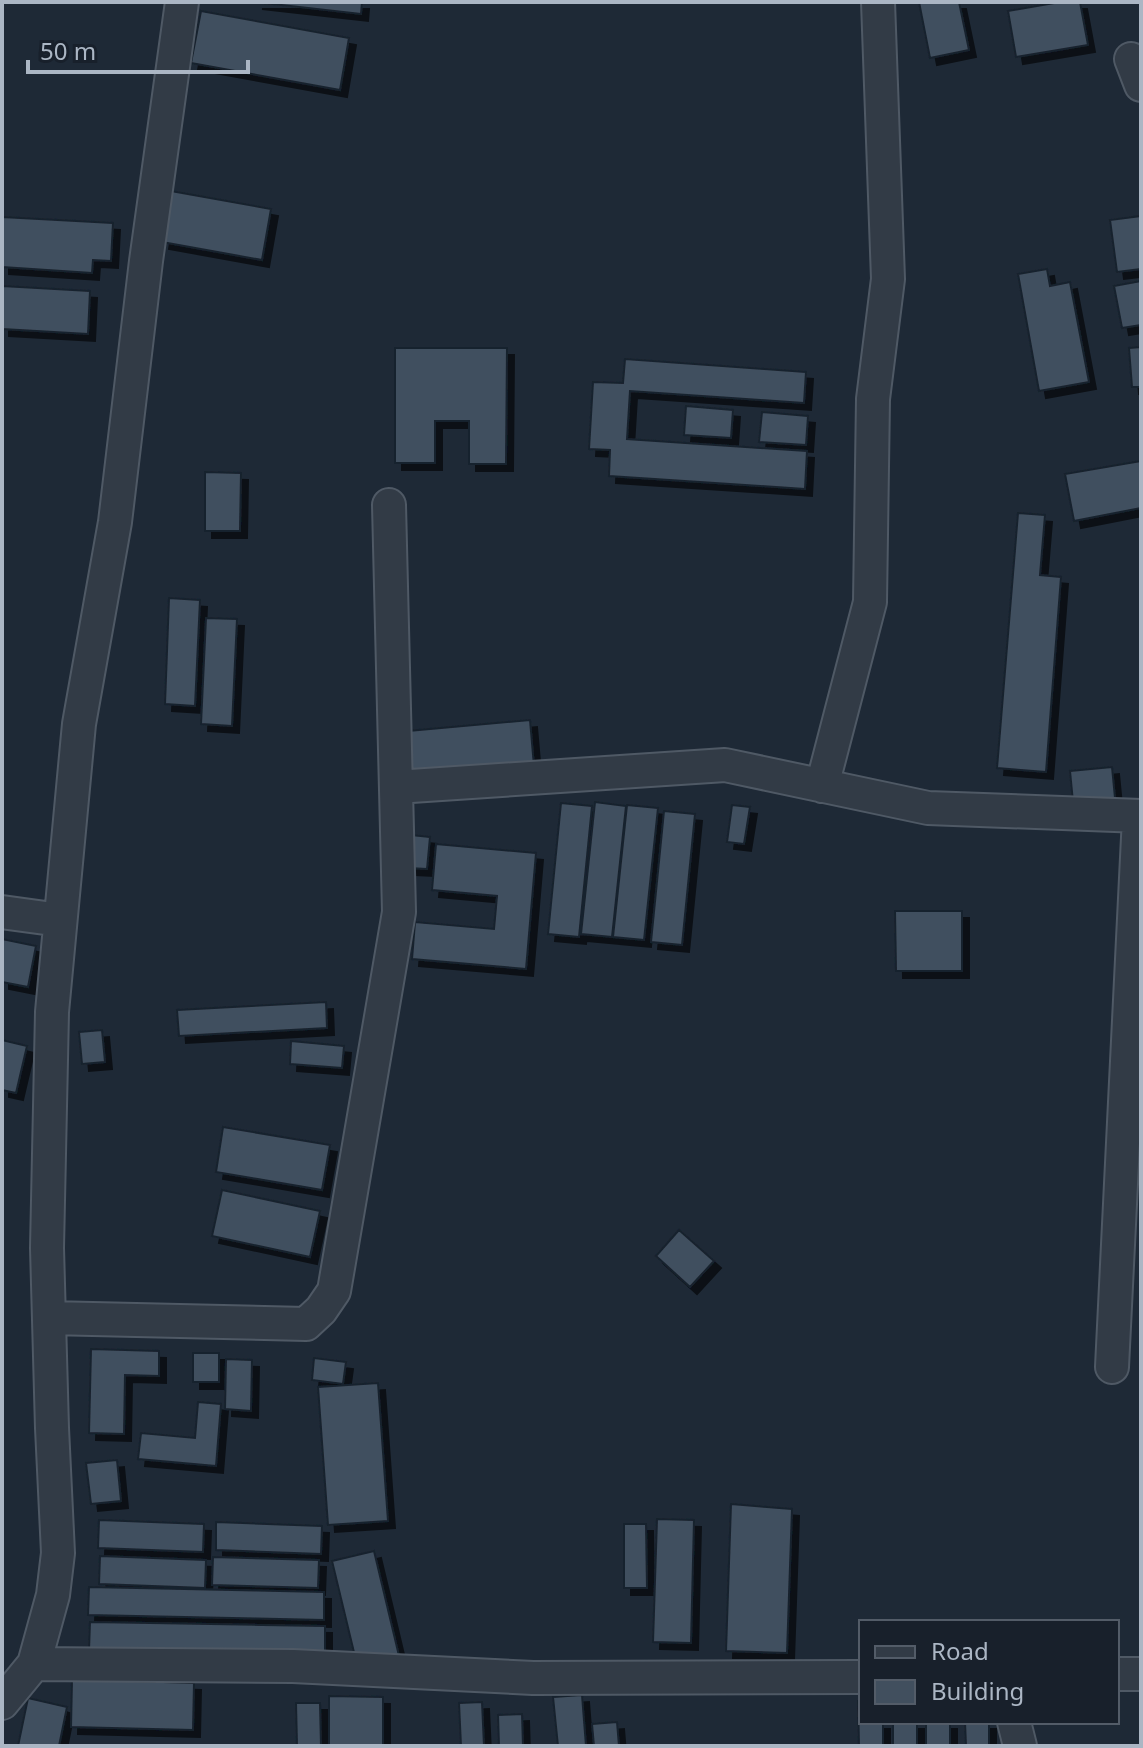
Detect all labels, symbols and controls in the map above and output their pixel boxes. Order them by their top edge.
scale bar [28,24,248,74]
text: 50 m [40,34,96,67]
legend [859,1620,1119,1724]
text: Road [931,1634,989,1667]
text: Building [931,1674,1024,1707]

